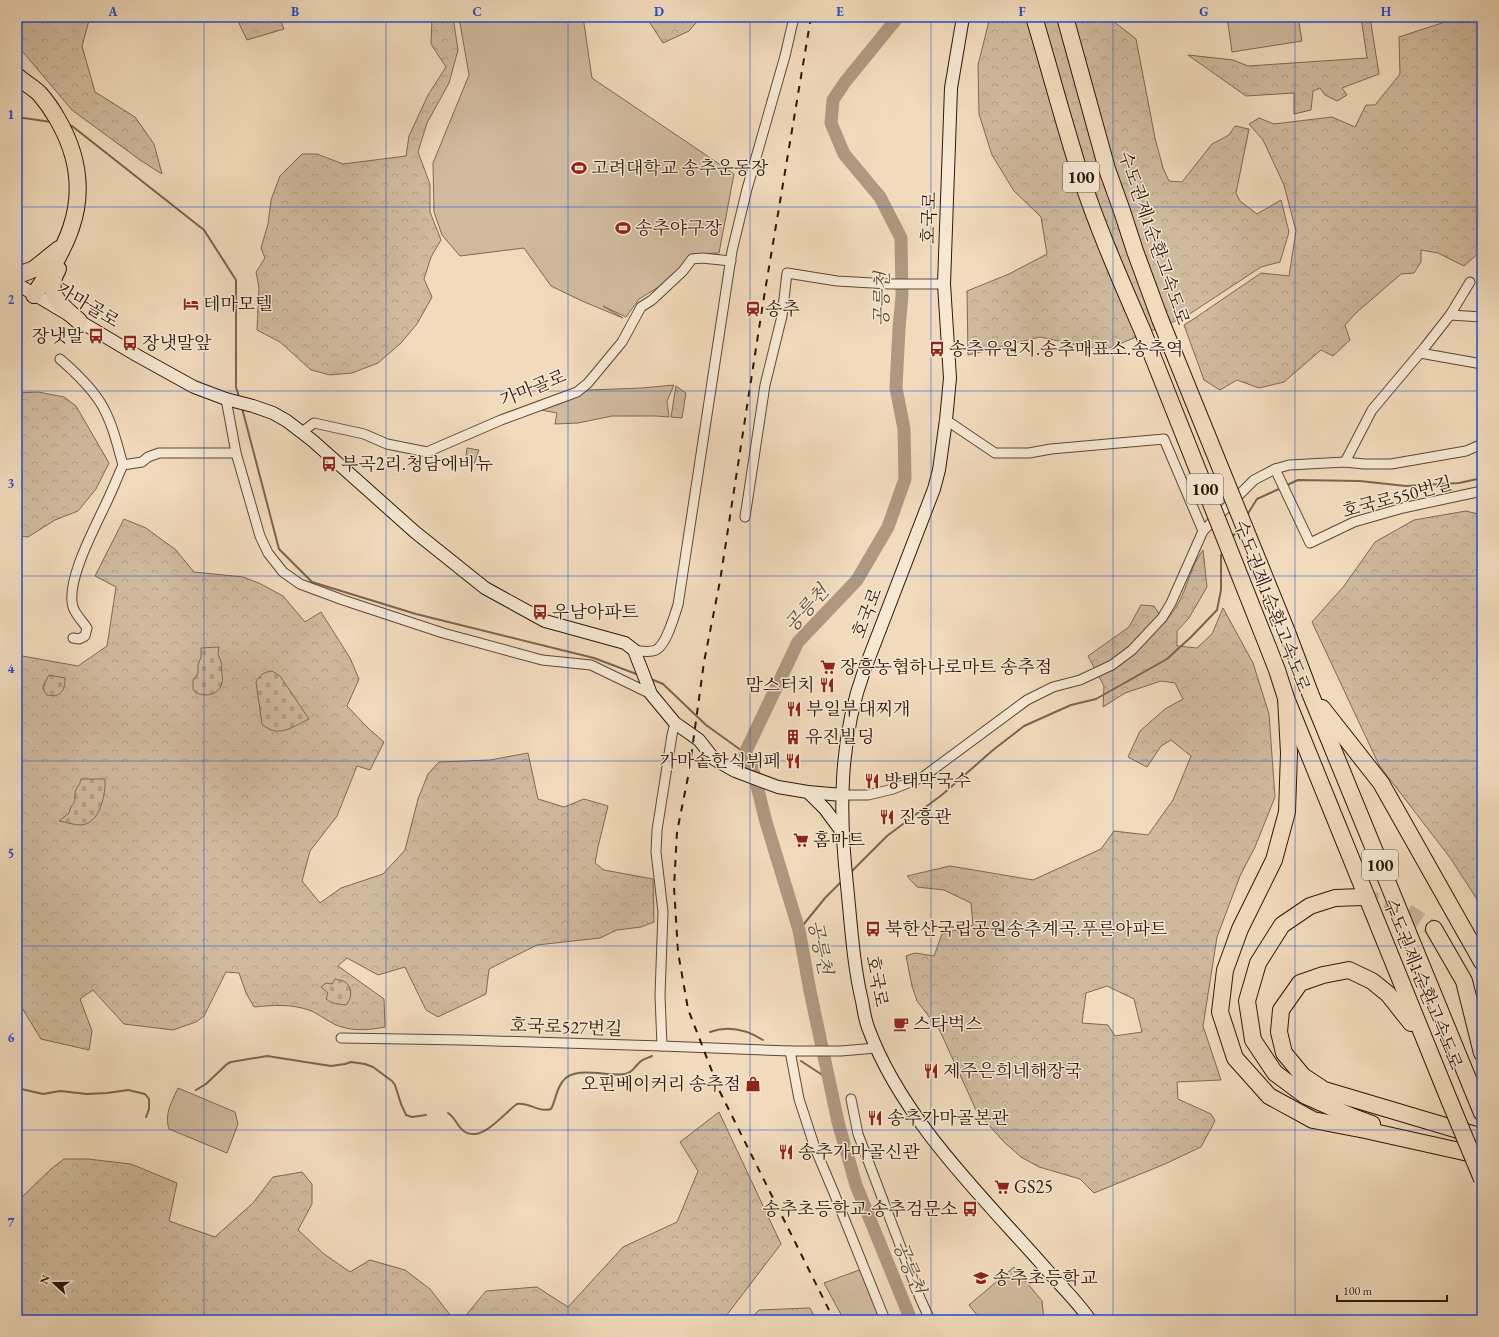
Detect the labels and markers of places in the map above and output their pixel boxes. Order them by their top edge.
place label: 고려대학교 송추운동장 [591,156,769,179]
sports icon: 고려대학교 송추운동장 [570,159,588,177]
place label: 송추야구장 [635,216,723,239]
sports icon: 송추야구장 [614,219,632,237]
place label: 테마모텔 [203,292,273,315]
hotel icon: 테마모텔 [182,295,200,313]
place label: 송추 [765,297,800,320]
station icon: 송추 [744,300,762,318]
place label: 장냇말 [32,324,85,347]
bus stop icon: 장냇말 [87,327,105,345]
place label: 장냇말앞 [142,331,212,354]
bus stop icon: 장냇말앞 [121,334,139,352]
place label: 송추유원지.송추매표소.송추역 [949,337,1183,360]
bus stop icon: 송추유원지.송추매표소.송추역 [928,340,946,358]
place label: 부곡2리.청담에비뉴 [341,452,493,475]
bus stop icon: 부곡2리.청담에비뉴 [320,455,338,473]
place label: 우남아파트 [552,600,640,623]
bus stop icon: 우남아파트 [531,603,549,621]
place label: 장흥농협하나로마트 송추점 [840,655,1052,678]
supermarket icon: 장흥농협하나로마트 송추점 [819,658,837,676]
place label: 맘스터치 [745,673,815,696]
restaurant icon: 맘스터치 [818,676,836,694]
place label: 부일부대찌개 [806,697,910,720]
restaurant icon: 부일부대찌개 [785,700,803,718]
place label: 유진빌딩 [805,725,875,748]
building icon: 유진빌딩 [784,728,802,746]
place label: 가마솥한식뷔페 [659,749,781,772]
restaurant icon: 가마솥한식뷔페 [784,752,802,770]
place label: 방태막국수 [884,769,971,792]
restaurant icon: 방태막국수 [863,772,881,790]
place label: 진흥관 [899,805,952,828]
restaurant icon: 진흥관 [878,808,896,826]
place label: 홈마트 [813,828,866,851]
supermarket icon: 홈마트 [792,831,810,849]
place label: 북한산국립공원송추계곡.푸른아파트 [885,917,1168,940]
bus stop icon: 북한산국립공원송추계곡.푸른아파트 [864,920,882,938]
place label: 스타벅스 [913,1012,983,1035]
cafe icon: 스타벅스 [892,1015,910,1033]
place label: 제주은희네해장국 [943,1059,1082,1082]
restaurant icon: 제주은희네해장국 [922,1062,940,1080]
place label: 오핀베이커리 송추점 [581,1072,741,1095]
shop icon: 오핀베이커리 송추점 [744,1075,762,1093]
place label: 송추가마골본관 [887,1106,1009,1129]
restaurant icon: 송추가마골본관 [866,1109,884,1127]
place label: 송추가마골신관 [798,1140,920,1163]
restaurant icon: 송추가마골신관 [777,1143,795,1161]
place label: GS25 [1014,1175,1053,1198]
supermarket icon: GS25 [993,1178,1011,1196]
place label: 송추초등학교.송추검문소 [763,1197,958,1220]
bus stop icon: 송추초등학교.송추검문소 [961,1200,979,1218]
place label: 송추초등학교 [993,1266,1098,1289]
school or university icon: 송추초등학교 [972,1269,990,1287]

